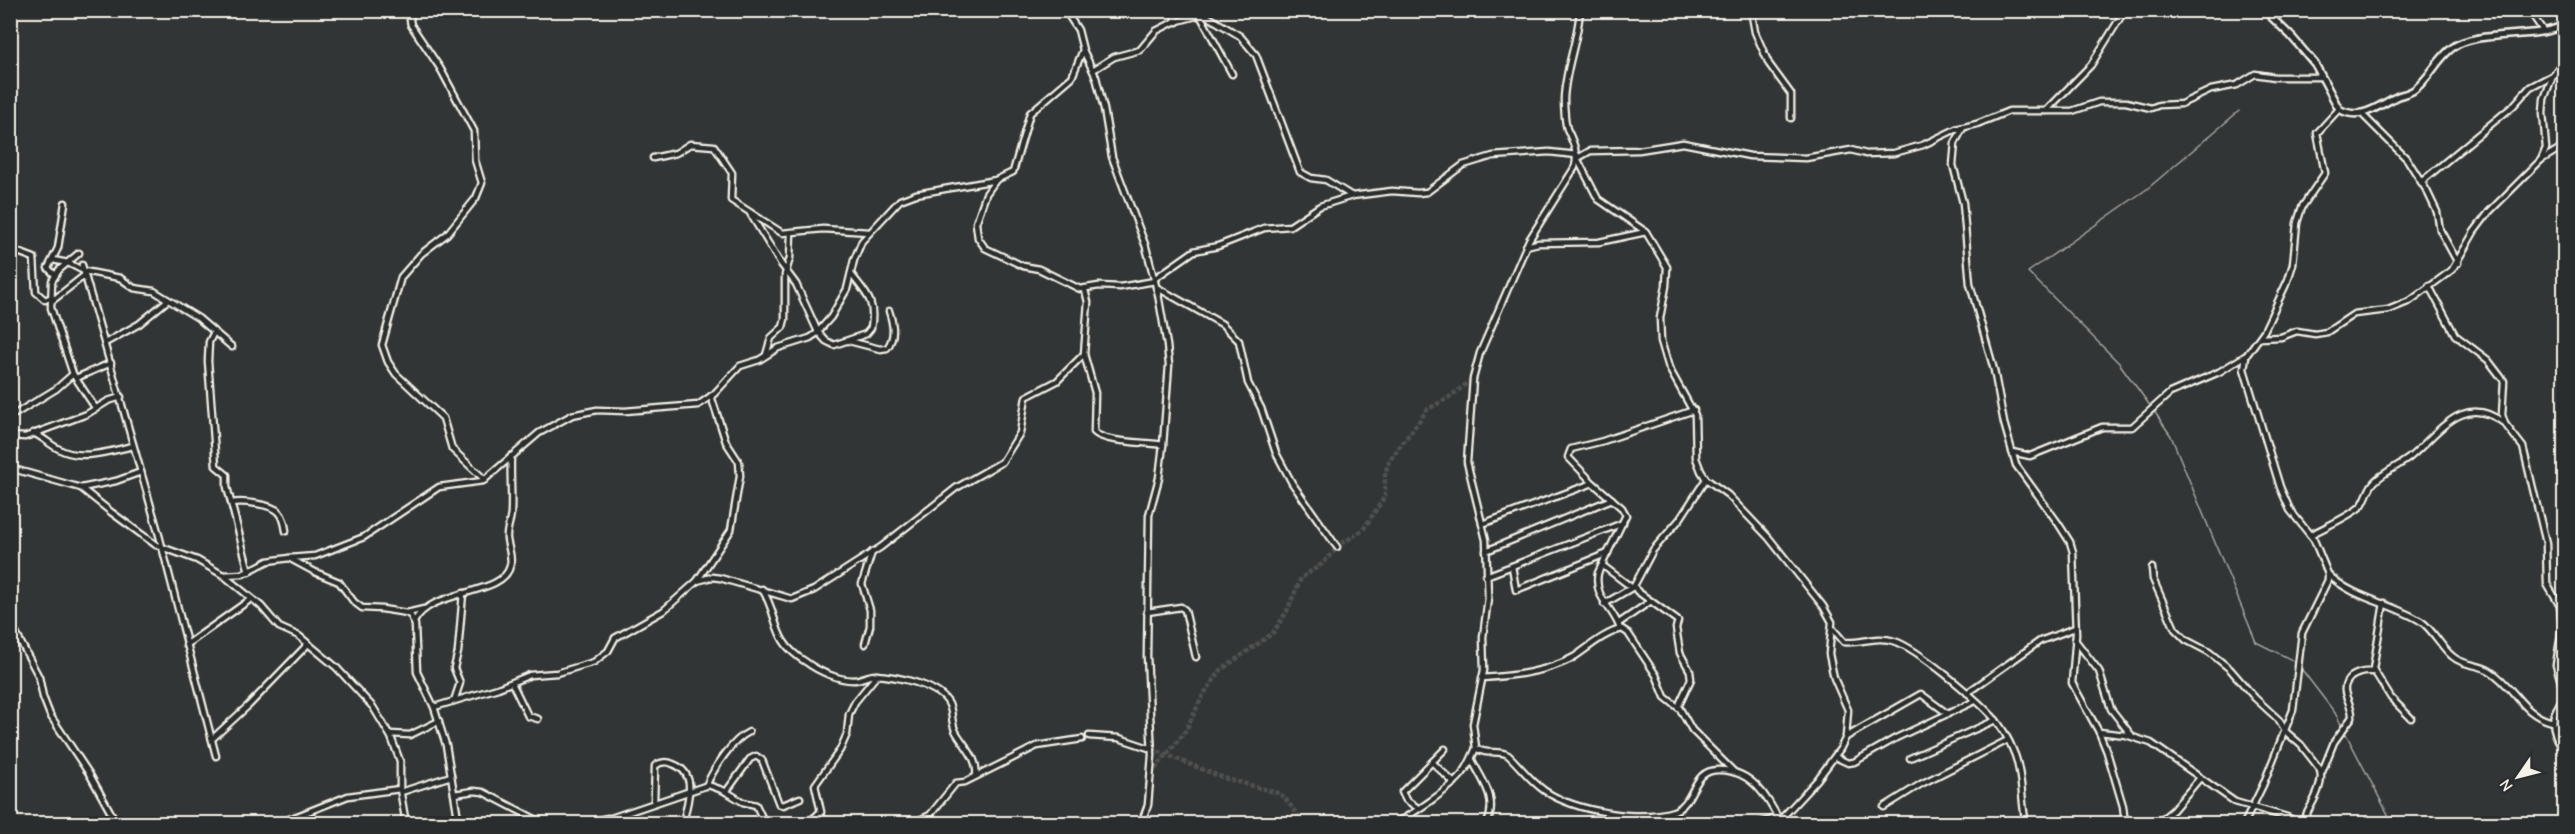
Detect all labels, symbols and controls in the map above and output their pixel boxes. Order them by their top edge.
north arrow [2488,747,2548,807]
text: N [2496,776,2517,794]

